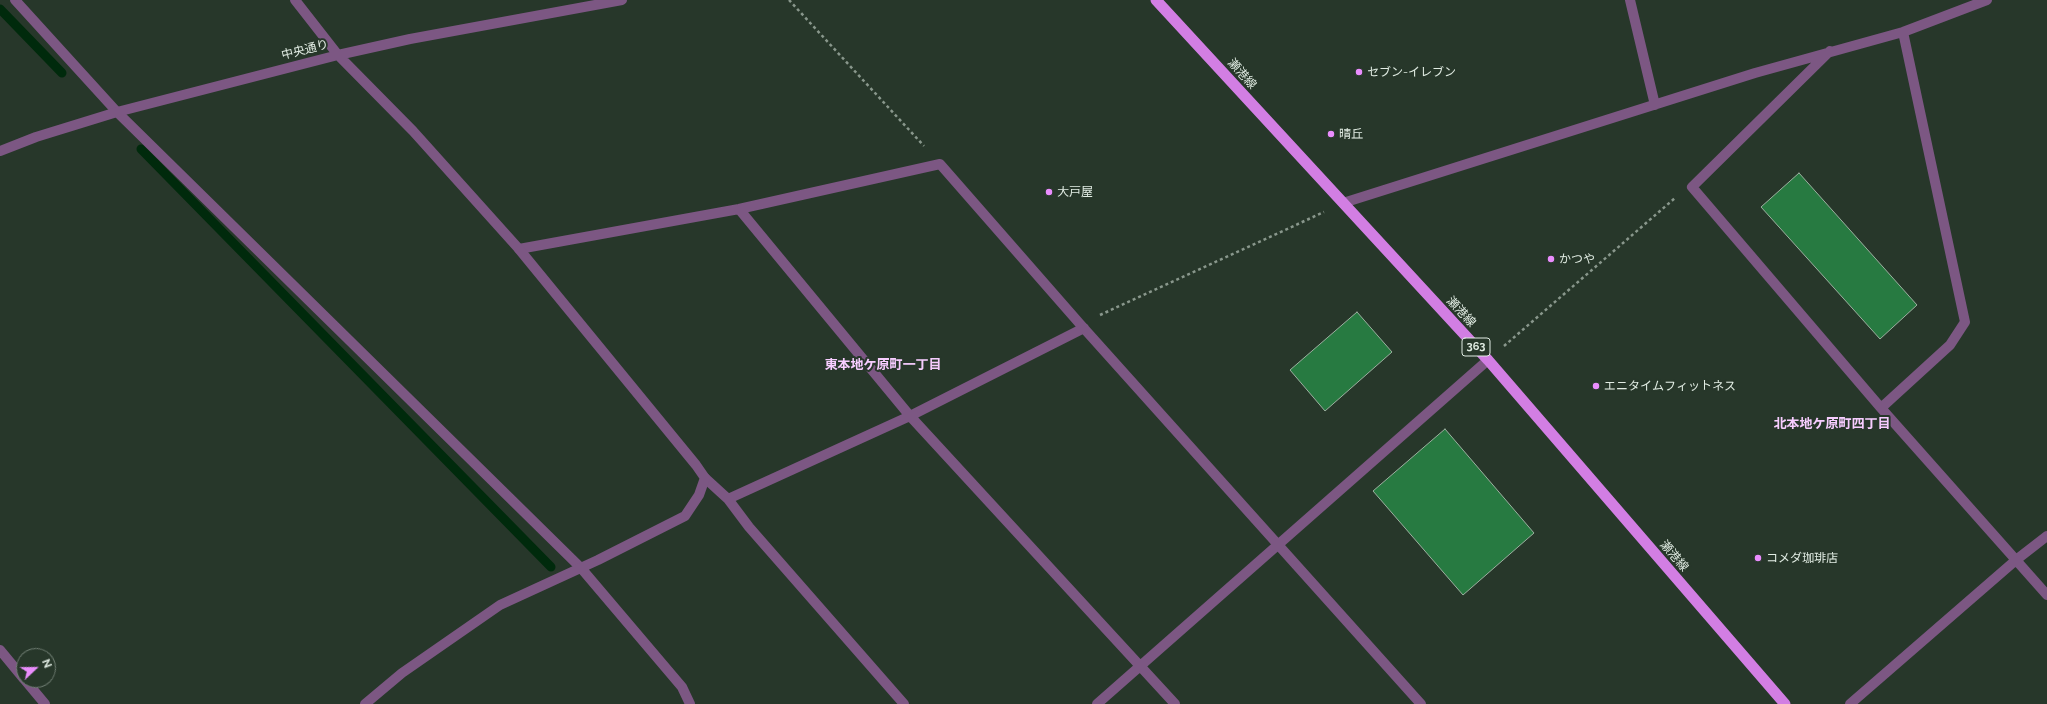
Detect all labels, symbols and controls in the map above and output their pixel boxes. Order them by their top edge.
street label: 中央通り [280,37,330,63]
street label: 瀬港線 [1225,56,1259,92]
place label: セブン-イレブン [1367,65,1456,79]
marker: セブン-イレブン [1354,67,1364,77]
place label: 晴丘 [1339,127,1363,141]
marker: 晴丘 [1326,129,1336,139]
place label: 大戸屋 [1057,185,1093,199]
marker: 大戸屋 [1044,187,1054,197]
place label: かつや [1559,252,1595,266]
marker: かつや [1546,254,1556,264]
street label: 瀬港線 [1443,294,1479,330]
road number: 363 [1462,338,1490,356]
district label: 東本地ケ原町一丁目 [825,357,941,373]
place label: エニタイムフィットネス [1604,379,1736,393]
marker: エニタイムフィットネス [1591,381,1601,391]
district label: 北本地ケ原町四丁目 [1774,416,1890,432]
street label: 瀬港線 [1657,538,1691,574]
place label: コメダ珈琲店 [1766,551,1838,565]
marker: コメダ珈琲店 [1753,553,1763,563]
north arrow [16,648,56,688]
text: N [39,657,54,670]

